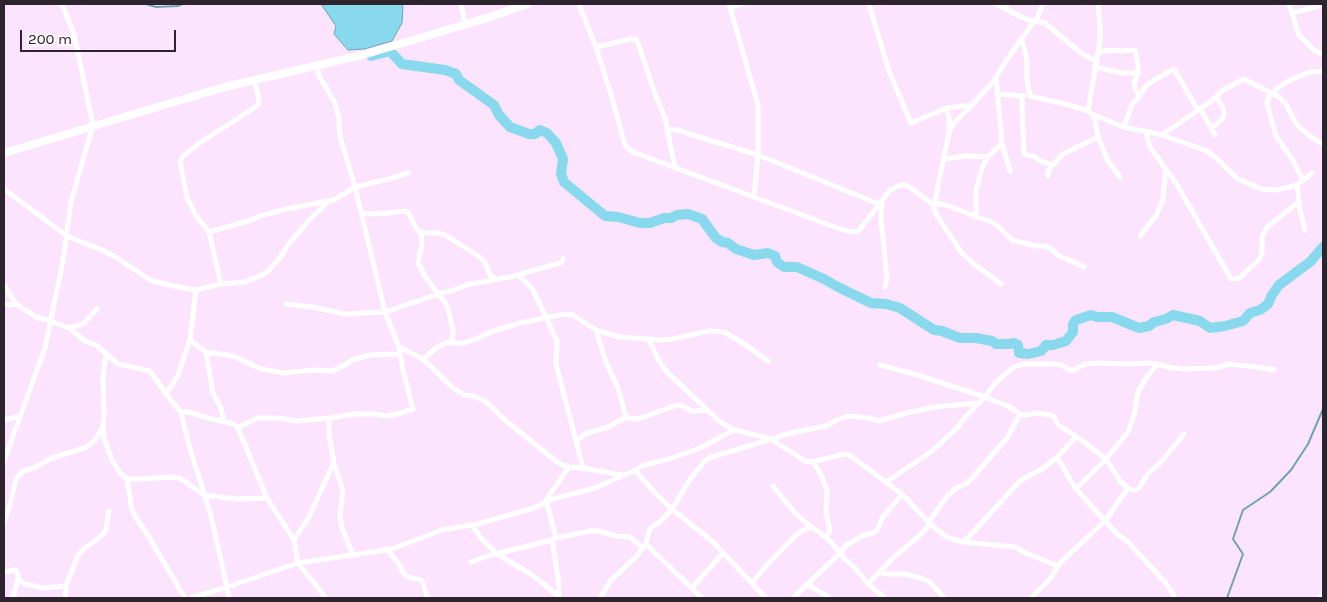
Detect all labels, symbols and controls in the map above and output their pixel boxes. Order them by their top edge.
scale bar [22,20,179,52]
text: 200 m [28,30,72,48]

